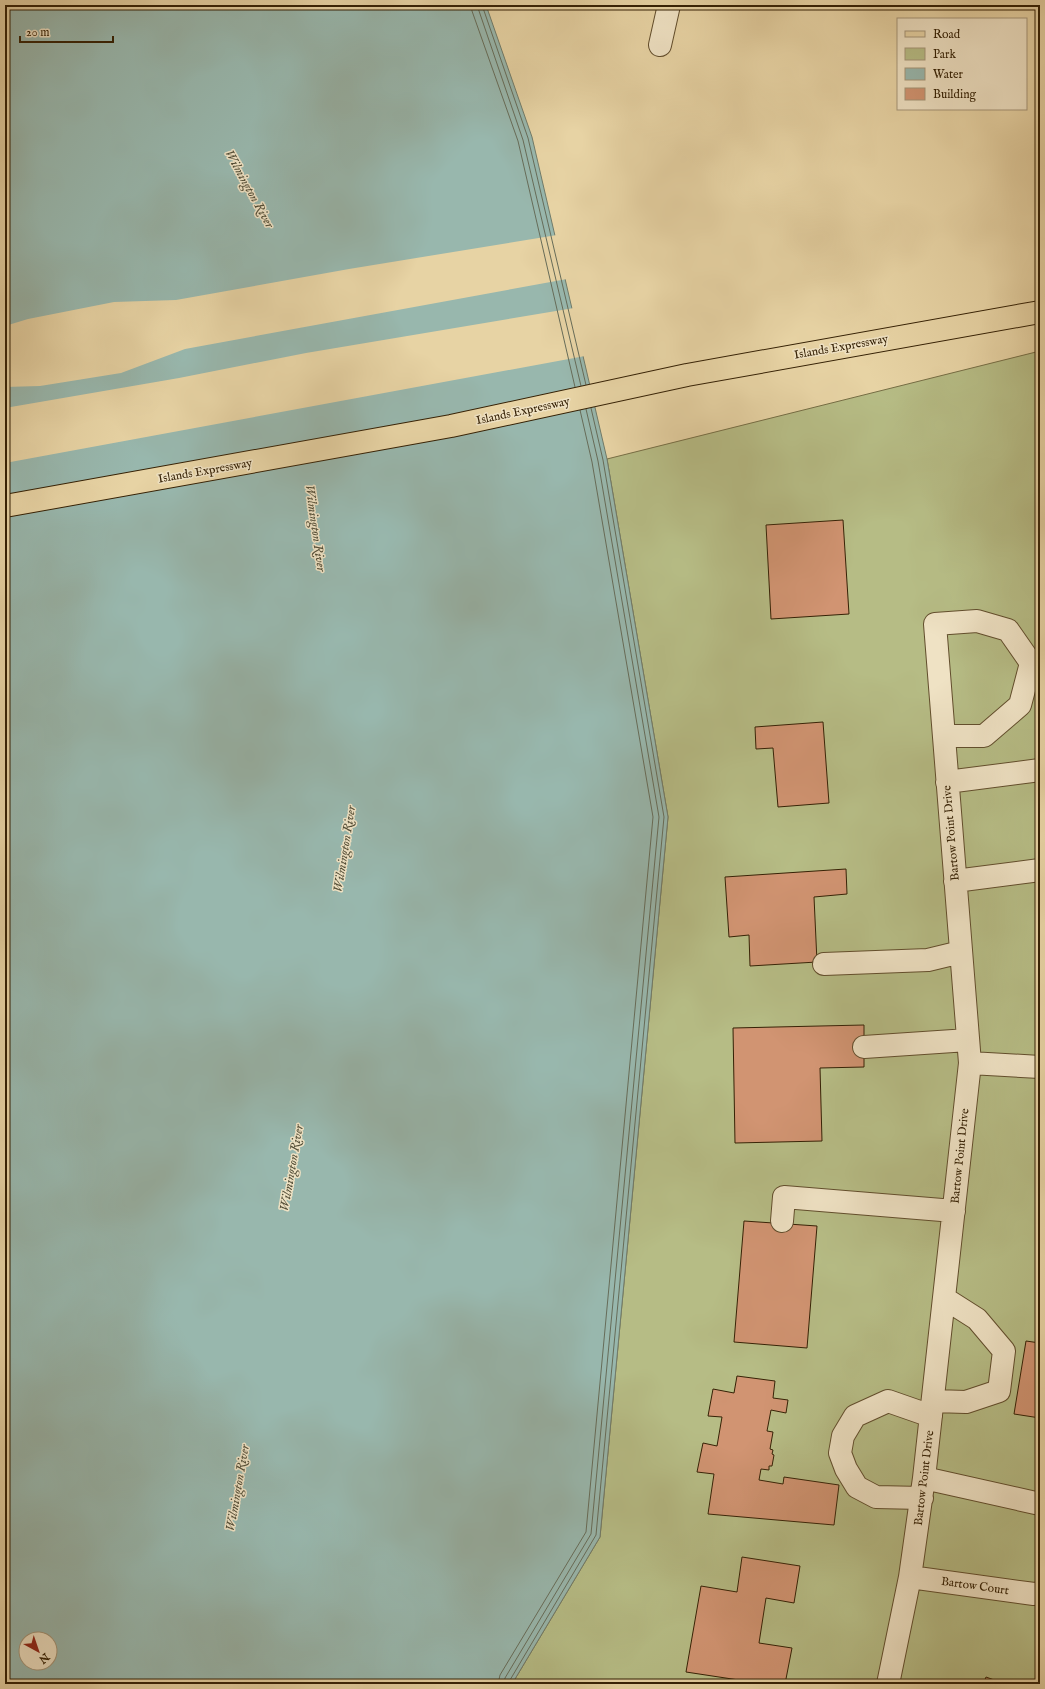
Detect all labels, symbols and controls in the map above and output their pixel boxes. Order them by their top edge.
scale bar [20,18,113,44]
legend [897,18,1027,110]
text: 20 m [26,25,49,40]
text: Road [933,27,961,42]
text: Park [933,47,956,62]
text: Water [933,67,964,82]
text: Building [933,87,977,102]
water label: Wilmington River [219,147,278,232]
street label: Islands Expressway [793,331,889,364]
street label: Islands Expressway [475,394,571,429]
street label: Islands Expressway [157,455,253,488]
water label: Wilmington River [299,483,330,573]
street label: Bartow Point Drive [939,784,963,881]
water label: Wilmington River [330,804,361,894]
street label: Bartow Point Drive [948,1107,973,1204]
water label: Wilmington River [276,1123,309,1213]
street label: Bartow Point Drive [911,1429,937,1526]
water label: Wilmington River [222,1443,255,1533]
street label: Bartow Court [940,1574,1010,1598]
north arrow [18,1631,58,1671]
text: N [35,1649,53,1667]

